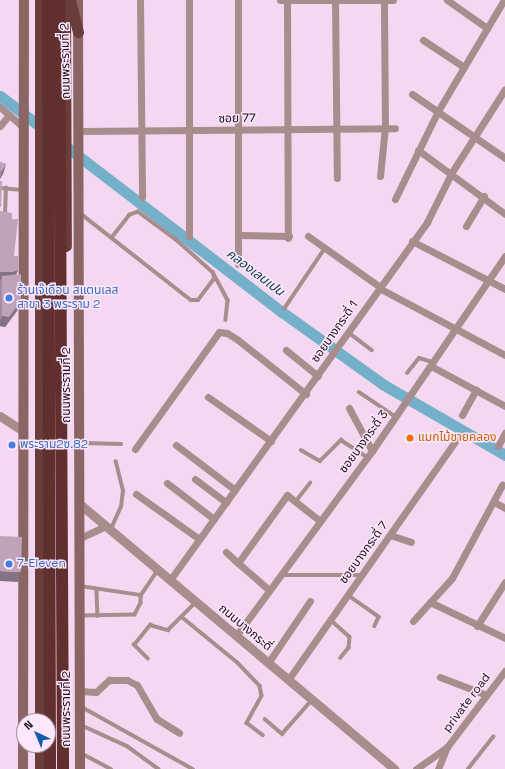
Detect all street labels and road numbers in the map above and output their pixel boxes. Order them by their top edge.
street label: ถนนพระรามที่ 2 [58,23,74,99]
street label: ซอย 77 [218,111,256,127]
street label: ซอยบางกระดี่ 1 [308,298,362,366]
street label: ถนนพระรามที่ 2 [60,347,74,423]
street label: ซอยบางกระดี่ 3 [336,408,392,476]
street label: ซอยบางกระดี่ 7 [337,519,391,587]
street label: ถนนบางกระดี่ [215,602,275,654]
street label: ถนนพระรามที่ 2 [60,671,74,747]
street label: private road [440,671,494,735]

